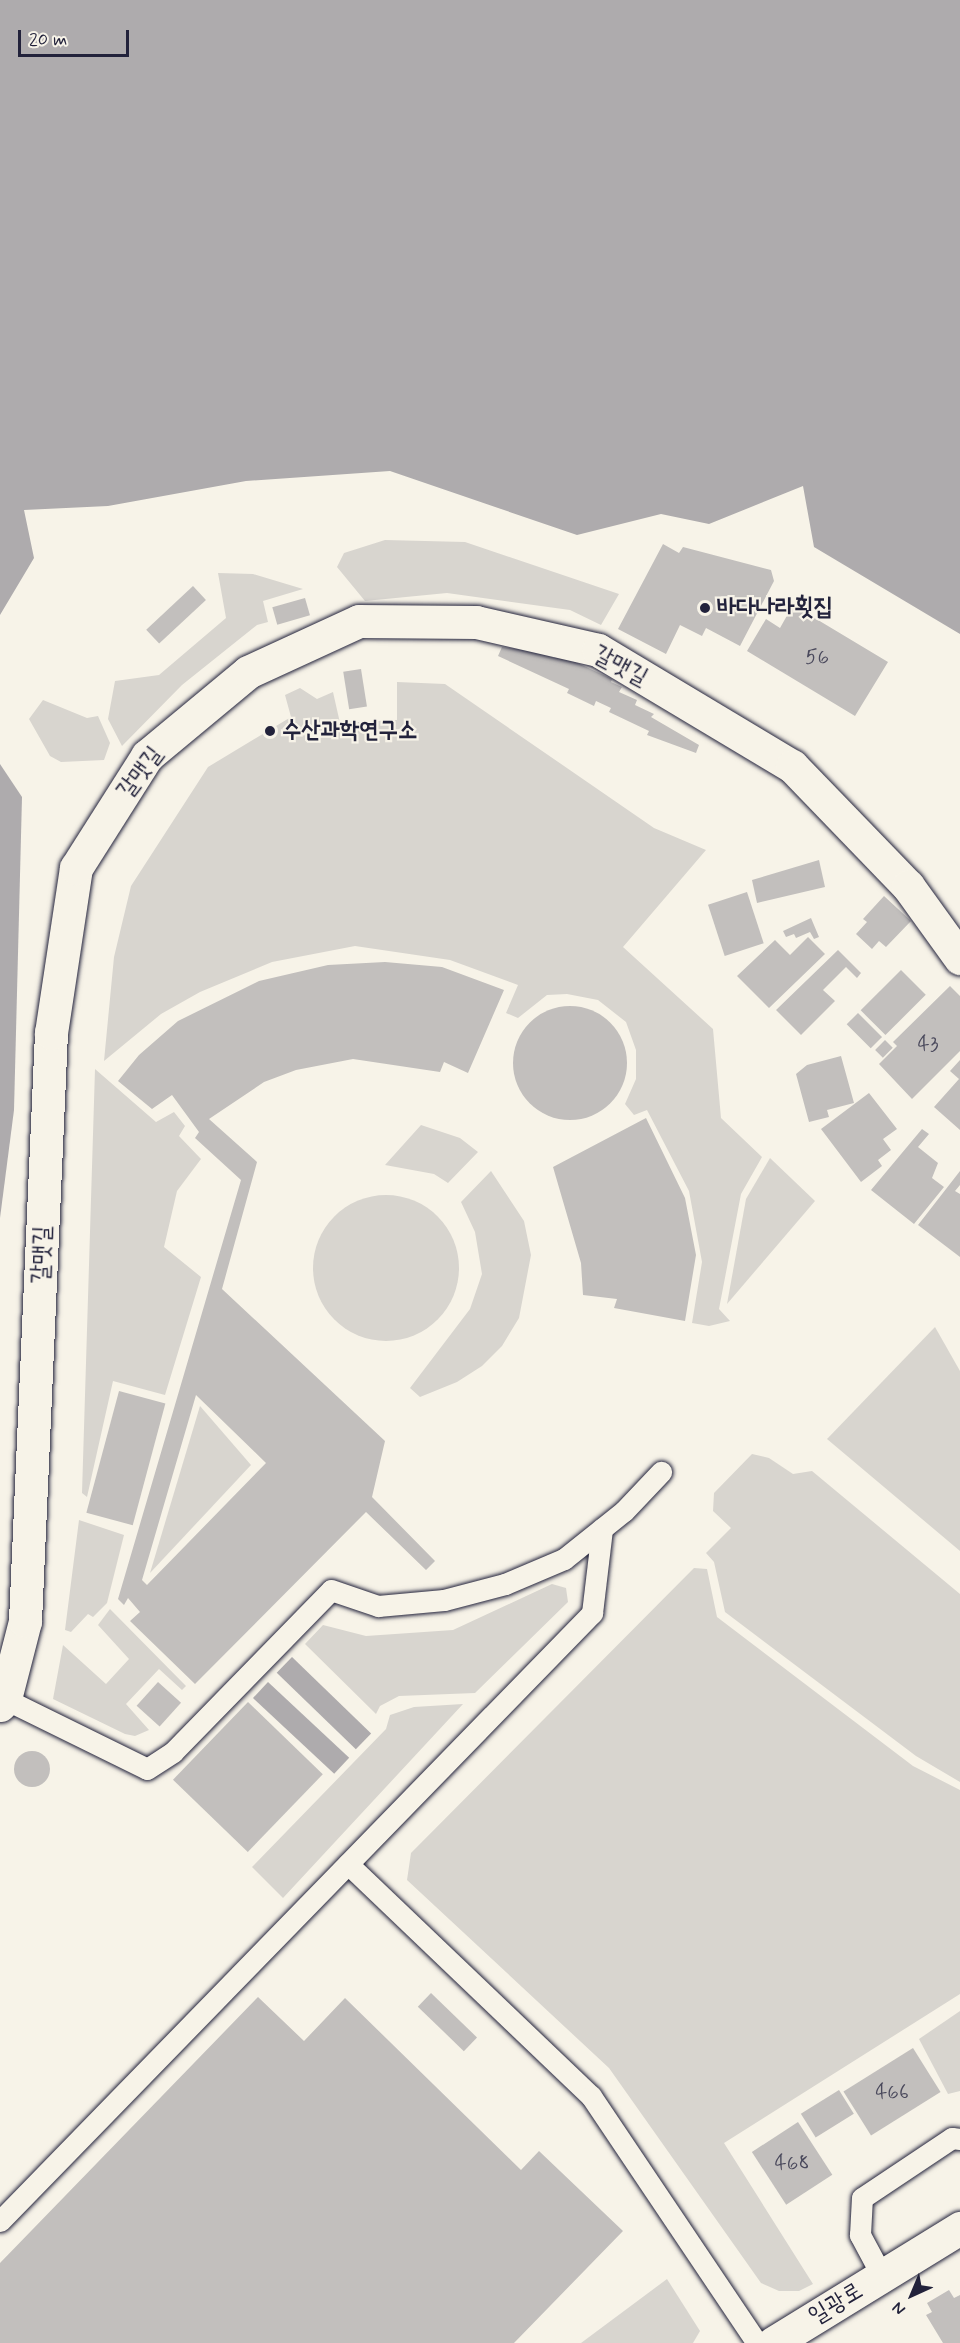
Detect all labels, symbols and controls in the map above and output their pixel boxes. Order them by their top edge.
scale bar [21,18,132,56]
text: 20 m [29,28,67,52]
place label: 바다나라횟집 [717,594,833,622]
marker: 바다나라횟집 [698,601,712,615]
street label: 갈맷길 [588,640,652,692]
house number: 56 [805,644,829,670]
place label: 수산과학연구소 [282,717,417,745]
marker: 수산과학연구소 [263,724,277,738]
street label: 갈맷길 [111,741,169,805]
house number: 43 [917,1031,939,1057]
street label: 갈맷길 [27,1226,57,1284]
house number: 466 [875,2079,909,2105]
house number: 468 [774,2150,810,2176]
north arrow [882,2265,942,2325]
street label: 일광로 [804,2277,868,2331]
text: N [888,2297,910,2320]

